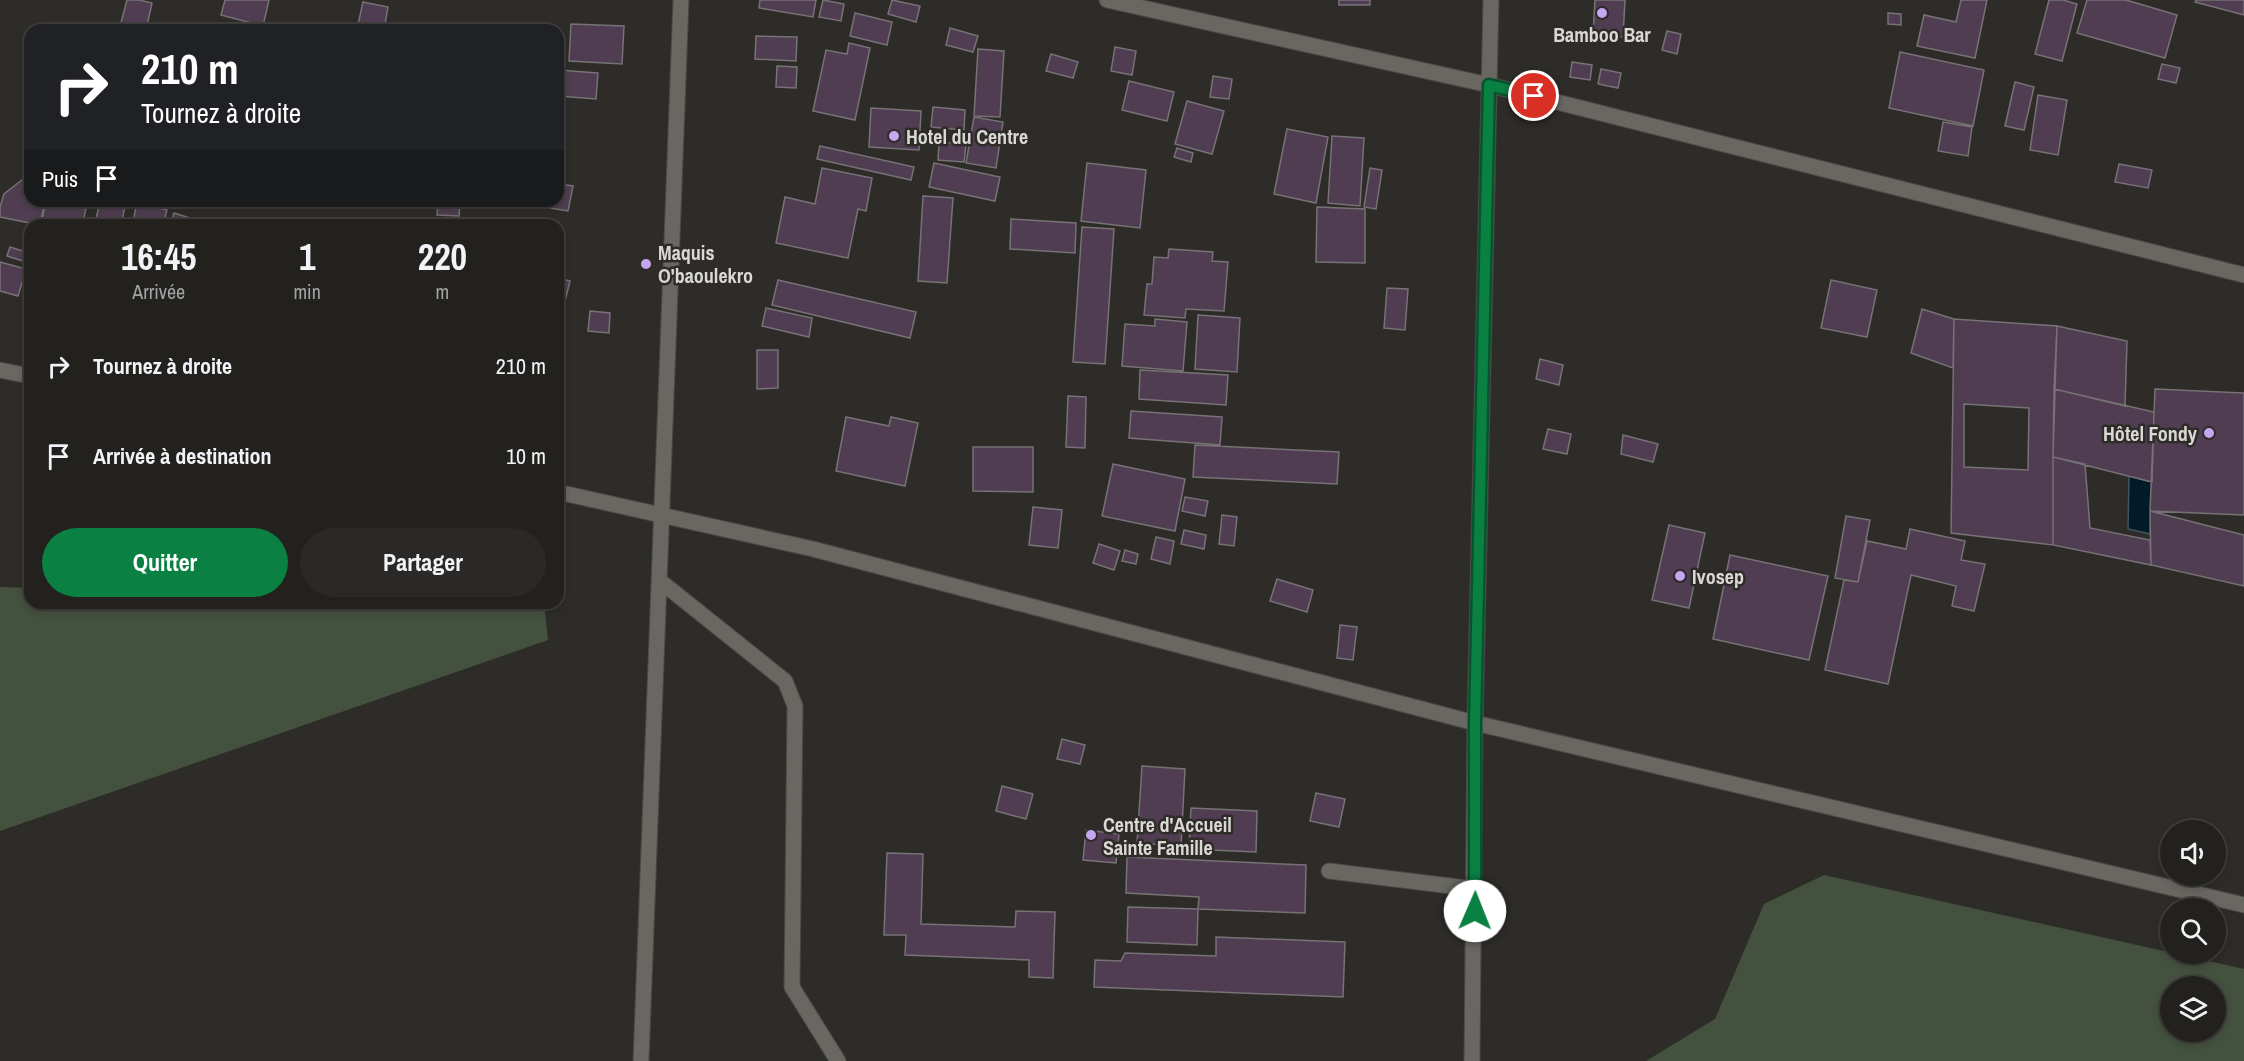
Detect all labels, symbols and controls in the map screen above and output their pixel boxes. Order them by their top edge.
marker: Bamboo Bar [1595,6,1609,20]
place label: Bamboo Bar [1553,21,1651,48]
text: 210 m [141,41,239,97]
icon: right [42,48,120,126]
pin [1508,70,1559,121]
icon: arrive [1517,79,1550,112]
text: Tournez à droite [141,95,301,131]
place label: Hotel du Centre [906,123,1028,150]
marker: Hotel du Centre [887,129,901,143]
icon: arrive [90,162,123,195]
text: Puis [42,164,78,194]
text: 16:45 [121,233,196,281]
text: 1 [299,233,315,281]
text: 220 [418,233,467,281]
place label: Maquis O'baoulekro [658,239,753,289]
marker: Maquis O'baoulekro [639,257,653,271]
text: Arrivée [132,278,185,305]
text: min [293,278,321,305]
text: m [436,278,449,305]
icon: right [42,350,75,383]
text: Tournez à droite [93,351,232,381]
text: 210 m [496,351,546,381]
place label: Hôtel Fondy [2103,420,2198,447]
marker: Hôtel Fondy [2202,426,2216,440]
icon: arrive [42,440,75,473]
text: Arrivée à destination [93,441,271,471]
text: 10 m [506,441,546,471]
button: Quitter [42,528,288,597]
button: Partager [300,528,546,597]
place label: Ivosep [1692,563,1744,590]
marker: Ivosep [1673,569,1687,583]
place label: Centre d'Accueil Sainte Famille [1103,811,1232,861]
map controls [2160,820,2226,1042]
button: sound [2160,820,2226,886]
marker: Centre d'Accueil Sainte Famille [1084,828,1098,842]
position arrow [1443,879,1507,943]
button: search [2160,898,2226,964]
button: layers [2160,976,2226,1042]

